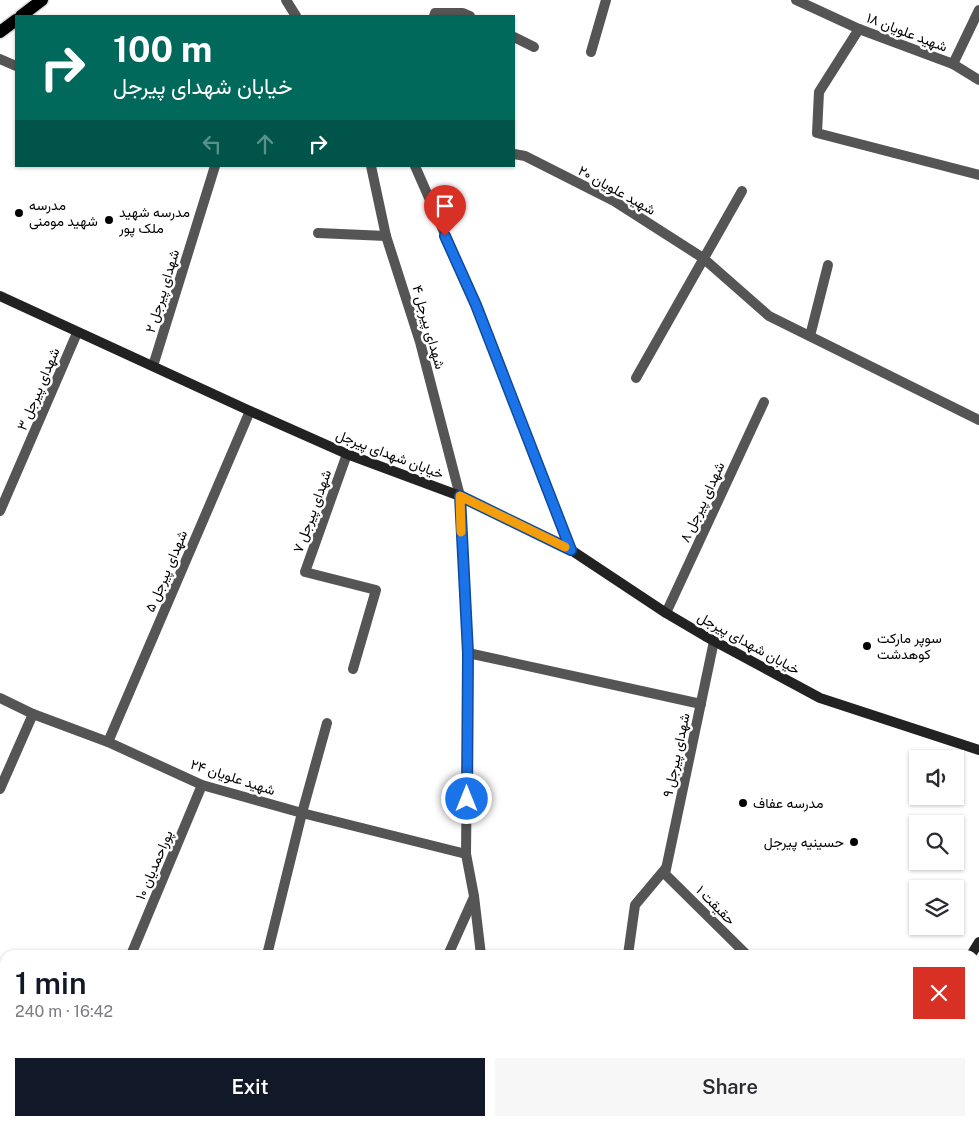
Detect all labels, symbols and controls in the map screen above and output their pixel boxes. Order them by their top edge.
street label: شهید علویان ۱۸ [864,9,950,56]
text: 100 m [113,29,212,70]
icon: right [30,35,95,100]
text: خیابان شهدای پیرجل [113,73,293,99]
icon: left [198,130,226,158]
icon: ahead [251,130,279,158]
icon: right [304,130,332,158]
street label: شهید علویان ۲۰ [575,162,659,219]
pin [424,185,466,236]
icon: arrive [431,192,459,220]
place label: مدرسه شهید مومنی [29,197,98,230]
place label: مدرسه شهید ملک پور [118,204,190,238]
marker: مدرسه شهید مومنی [13,207,25,219]
marker: مدرسه شهید ملک پور [103,214,115,226]
street label: شهدای پیرجل ۲ [142,247,184,335]
street label: شهدای پیرجل ۴ [407,283,449,372]
street label: شهدای پیرجل ۳ [13,345,64,433]
street label: خیابان شهدای پیرجل [333,426,446,484]
street label: شهدای پیرجل ۸ [676,459,729,546]
street label: شهدای پیرجل ۷ [290,467,336,555]
street label: شهدای پیرجل ۵ [142,528,192,615]
street label: خیابان شهدای پیرجل [694,608,803,679]
place label: سوپر مارکت کوهدشت [877,630,942,663]
marker: سوپر مارکت کوهدشت [861,640,873,652]
street label: شهدای پیرجل ۹ [659,711,695,799]
map controls [909,750,964,935]
button: sound [909,750,964,805]
street label: شهید علویان ۲۴ [188,756,277,799]
position arrow [440,772,492,824]
place label: مدرسه عفاف [753,795,823,812]
marker: مدرسه عفاف [737,797,749,809]
button: search [909,815,964,870]
street label: پوراحمدیان ۱۰ [132,828,178,903]
place label: حسینیه پیرجل [764,834,844,852]
marker: حسینیه پیرجل [848,836,860,848]
button: layers [909,880,964,935]
street label: حقیقت ۱ [693,882,739,928]
text: 1 min [15,965,86,1001]
button: close [913,967,965,1019]
text: 240 m · 16:42 [15,1002,113,1021]
button: Exit [15,1058,485,1116]
button: Share [495,1058,965,1116]

